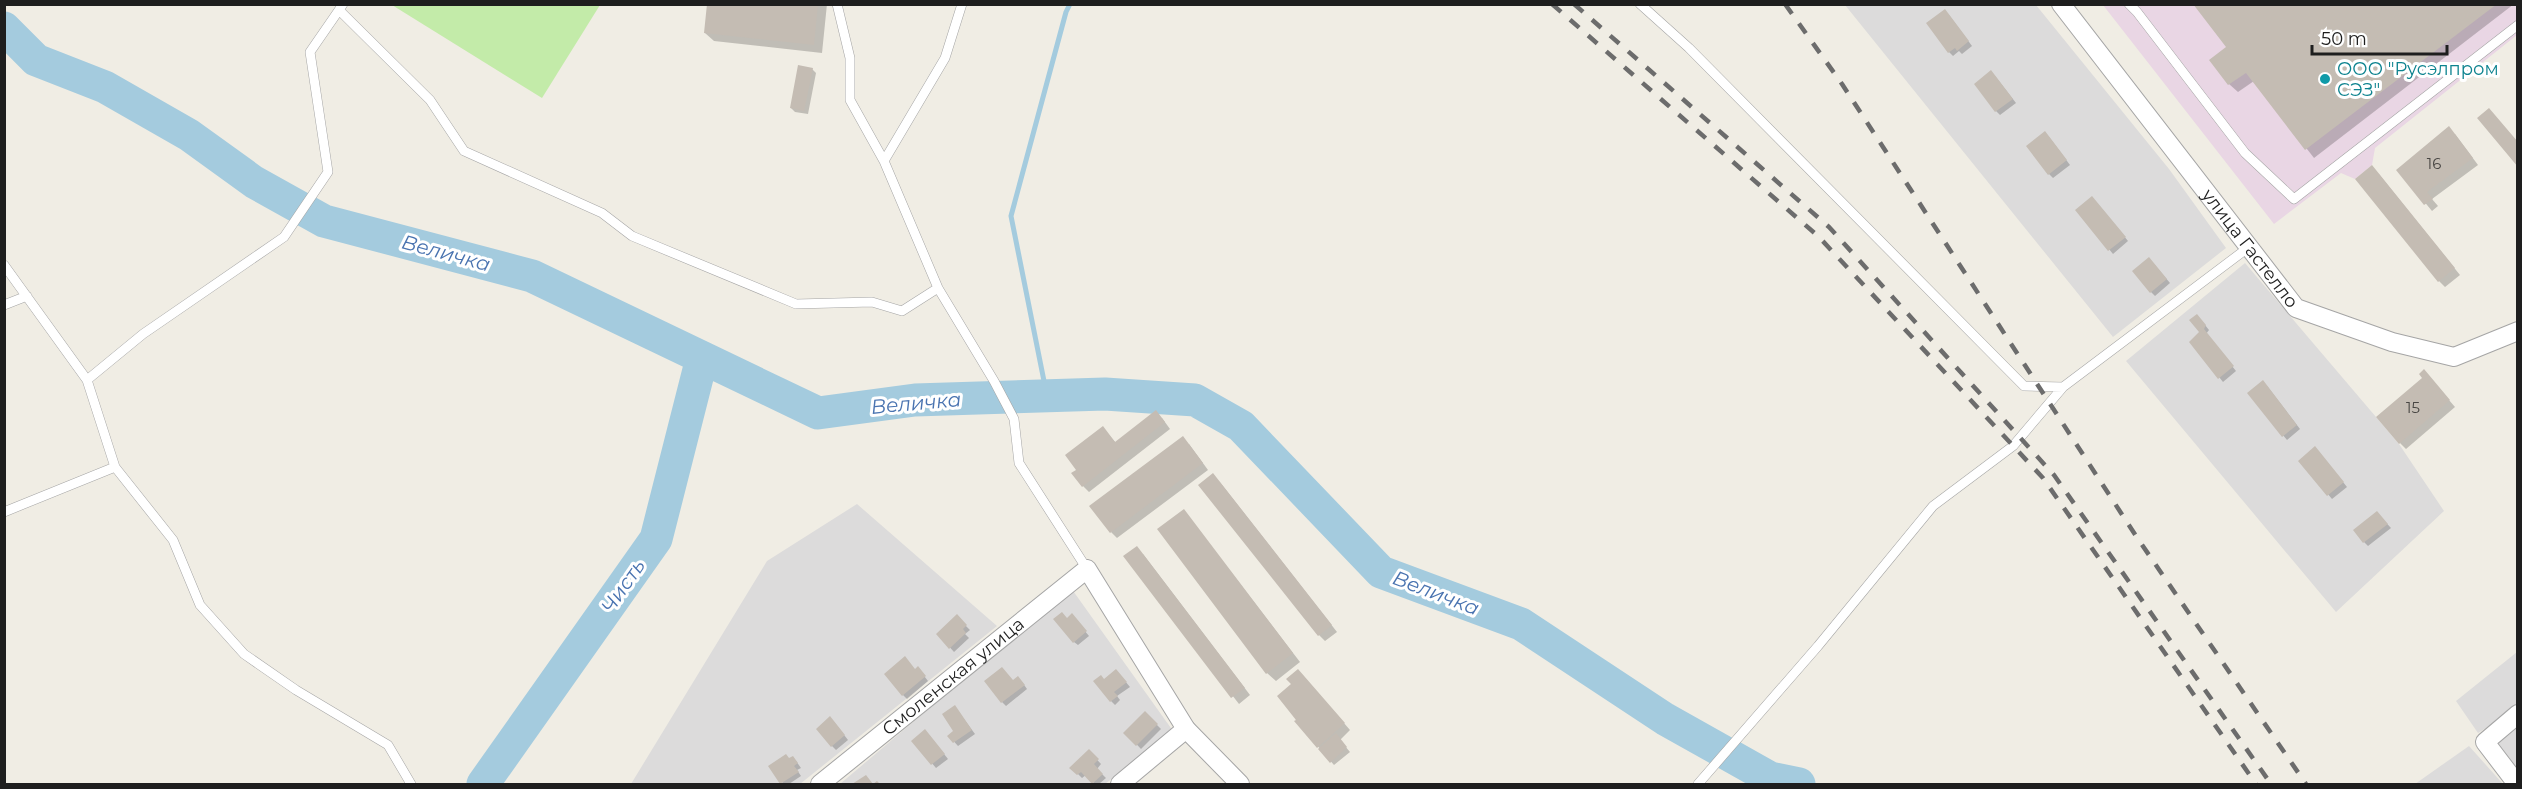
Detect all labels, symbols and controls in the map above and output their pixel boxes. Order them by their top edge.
scale bar [2312,18,2447,56]
text: 50 m [2321,28,2367,50]
place label: ООО "Русэлпром СЭЗ" [2337,58,2499,101]
marker: ООО "Русэлпром СЭЗ" [2318,72,2332,86]
house number: 16 [2427,154,2441,173]
street label: улица Гастелло [2196,184,2303,312]
water label: Величка [399,230,493,276]
water label: Величка [870,387,962,419]
house number: 15 [2406,398,2420,417]
water label: Чисть [596,554,650,618]
water label: Величка [1389,566,1483,620]
street label: Смоленская улица [878,613,1029,741]

